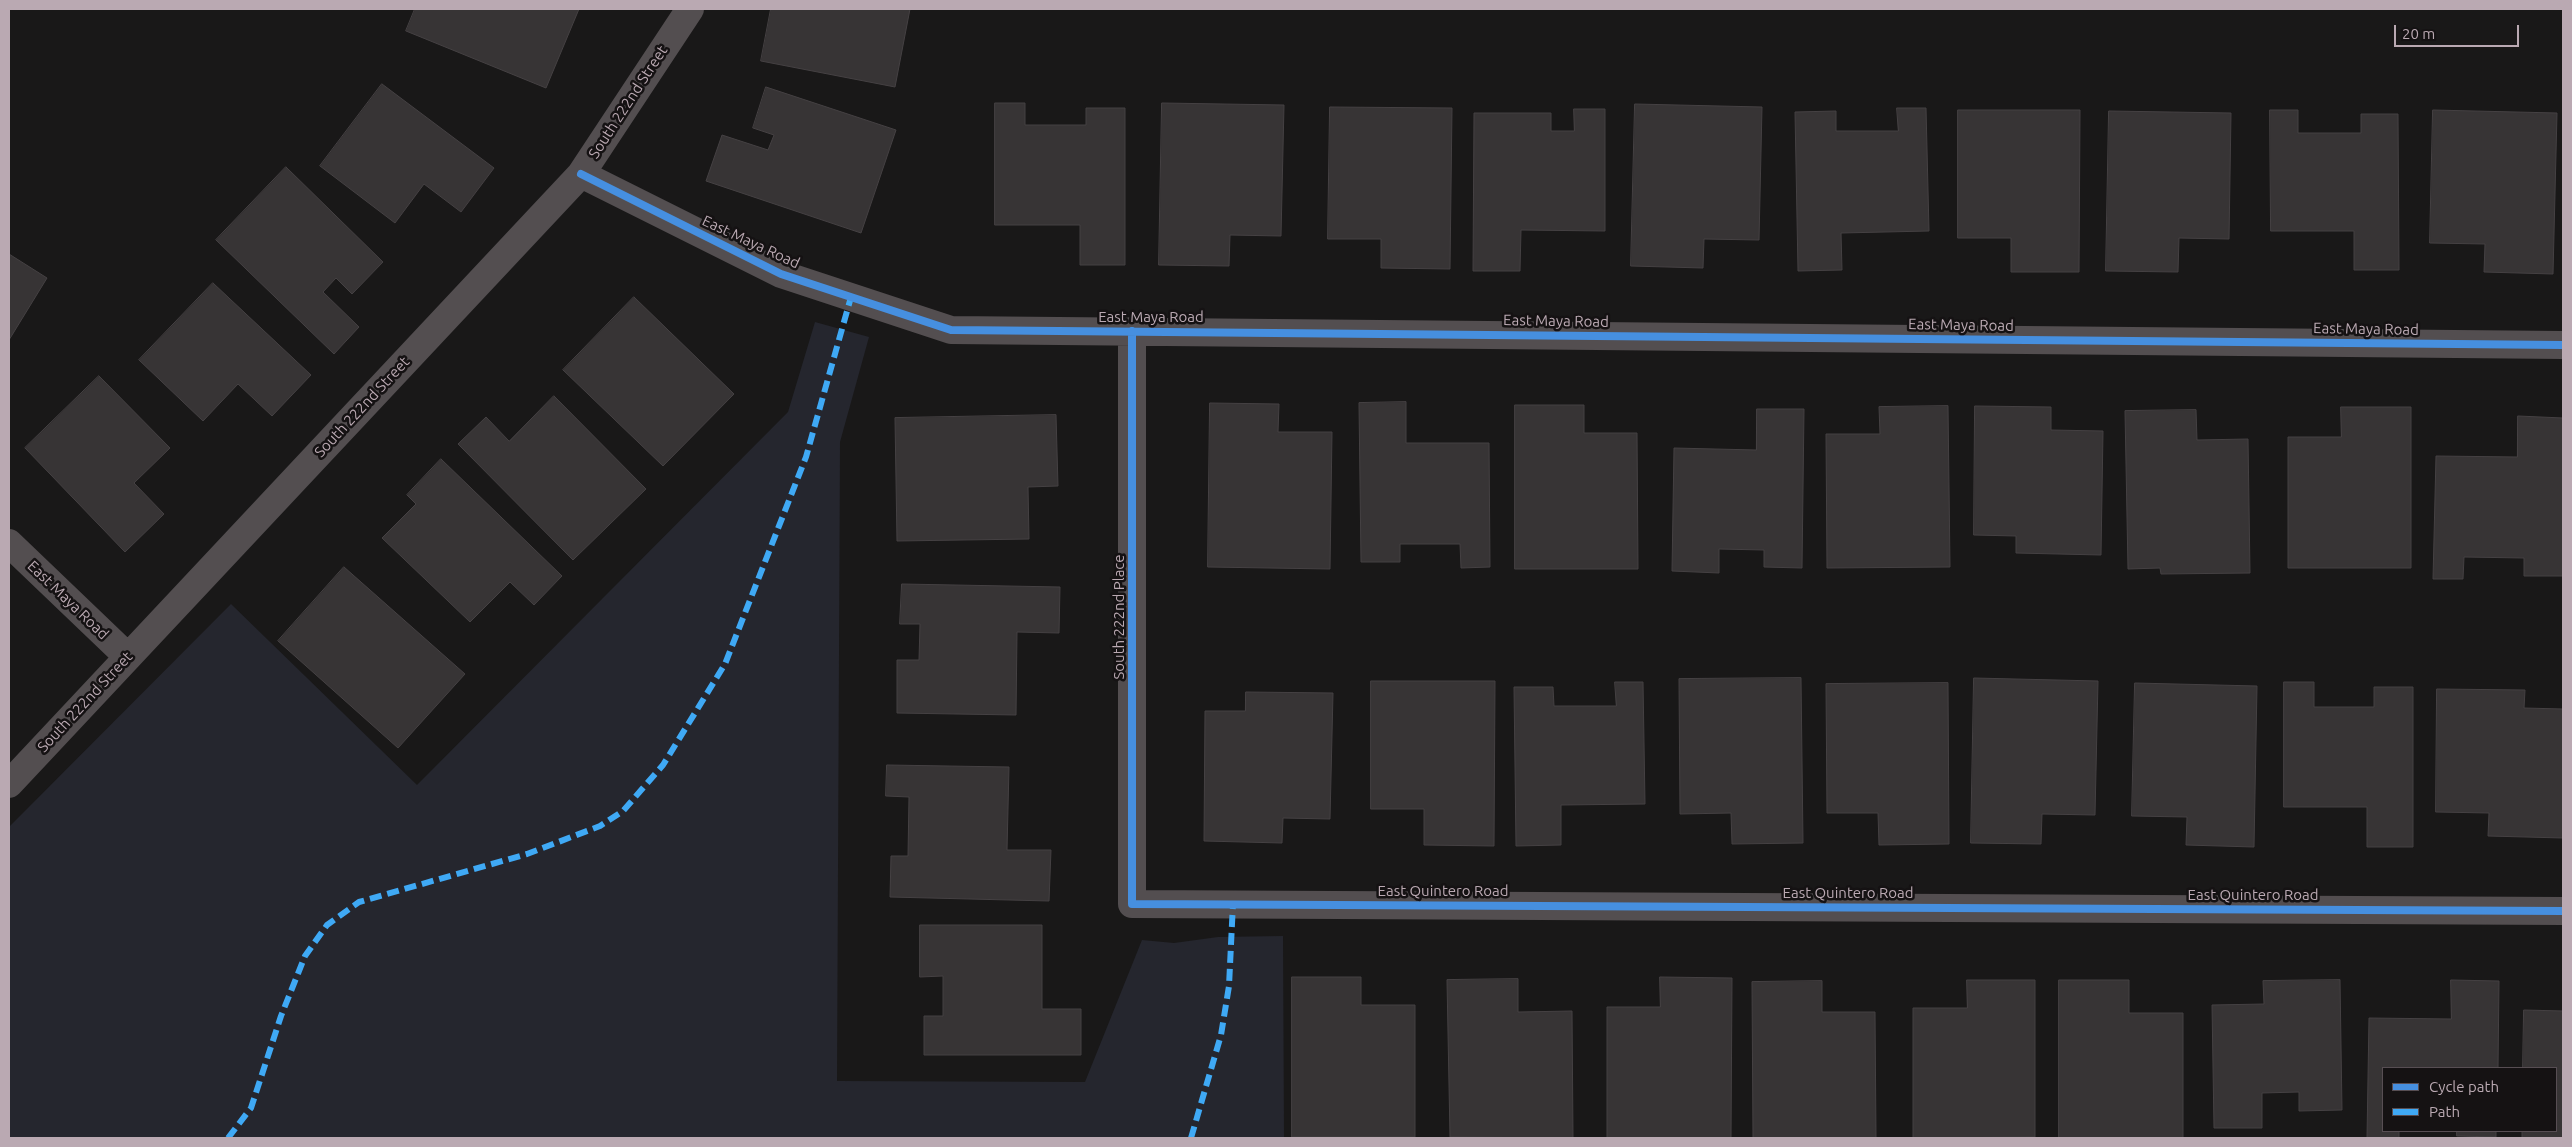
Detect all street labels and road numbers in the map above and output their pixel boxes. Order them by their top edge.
street label: South 222nd Street [585,42,671,162]
street label: East Maya Road [699,212,803,272]
street label: East Maya Road [1098,308,1204,326]
street label: East Maya Road [1503,311,1609,331]
street label: East Maya Road [1908,315,2014,335]
street label: East Maya Road [2313,319,2419,339]
street label: South 222nd Street [311,353,413,461]
street label: South 222nd Place [1110,554,1128,680]
street label: East Maya Road [24,557,112,643]
street label: South 222nd Street [34,648,136,756]
street label: East Quintero Road [1378,882,1508,900]
street label: East Quintero Road [1783,884,1913,902]
street label: East Quintero Road [2188,886,2318,904]

